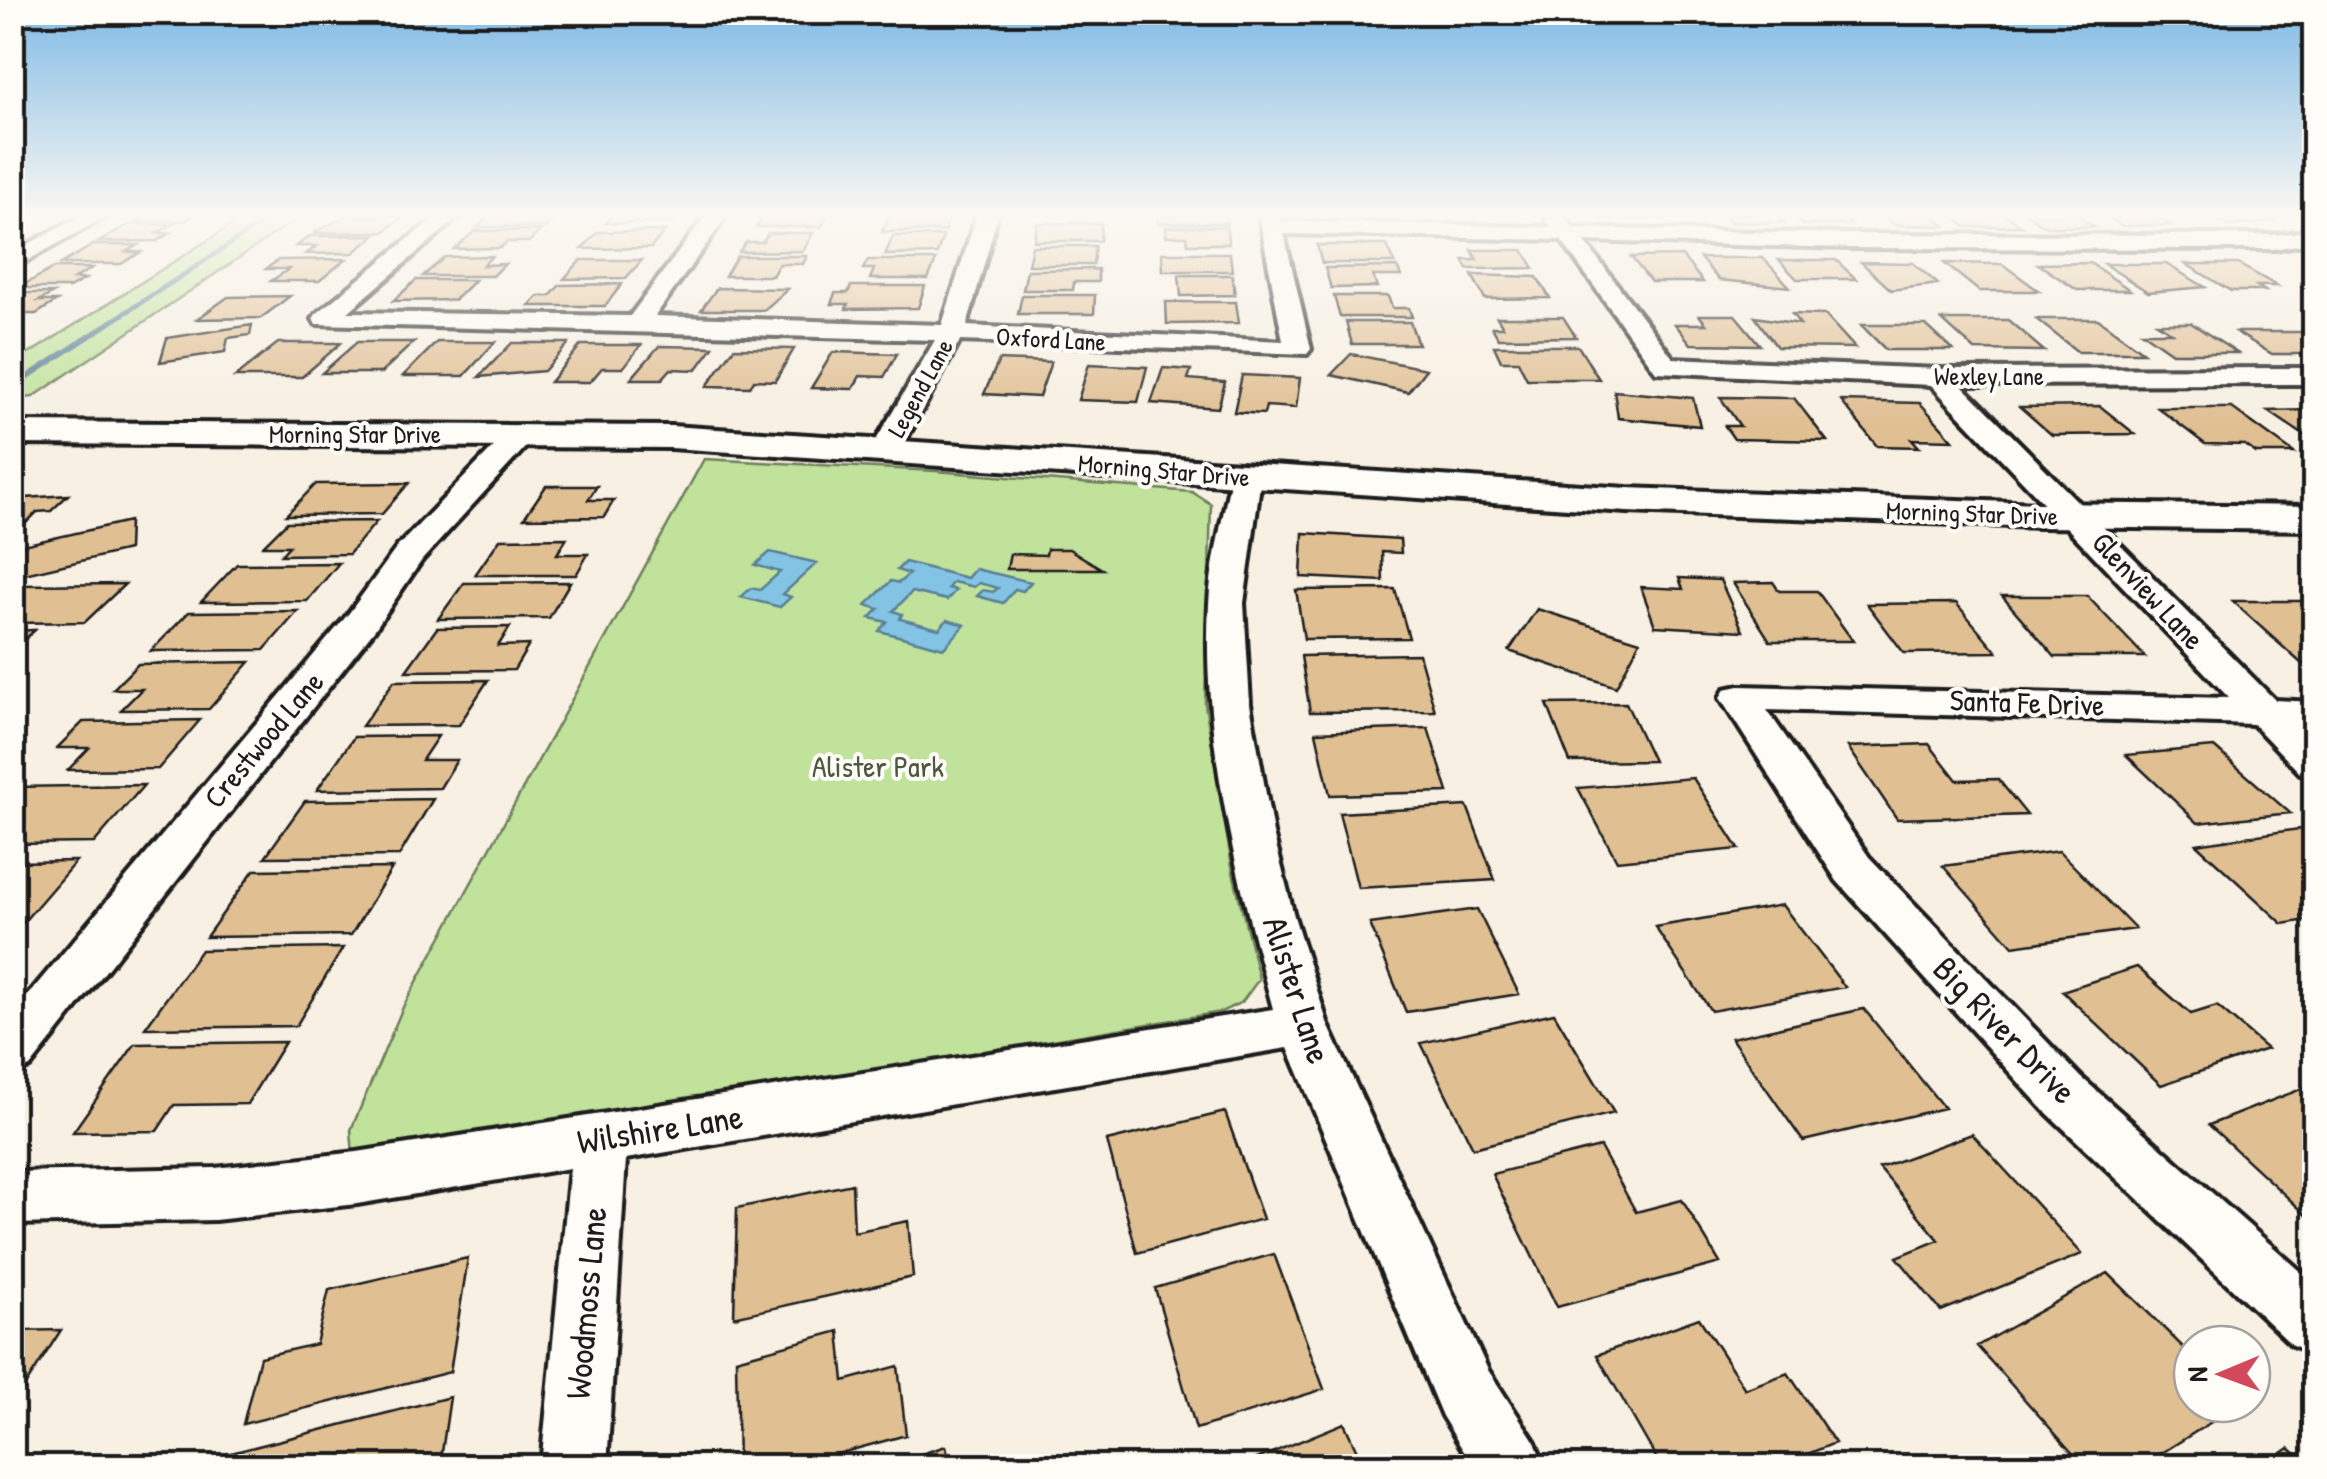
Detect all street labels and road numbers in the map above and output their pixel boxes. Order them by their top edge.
street label: Oxford Lane [995,319,1107,359]
street label: Legend Lane [879,333,961,443]
street label: Wexley Lane [1934,359,2044,393]
street label: Morning Star Drive [269,417,441,451]
street label: Morning Star Drive [1077,446,1251,494]
street label: Morning Star Drive [1885,493,2059,533]
street label: Glenview Lane [2084,523,2214,658]
street label: Crestwood Lane [194,663,332,816]
street label: Santa Fe Drive [1949,679,2105,725]
street label: Alister Lane [1252,910,1343,1069]
street label: Big River Drive [1923,946,2088,1114]
street label: Wilshire Lane [574,1092,746,1165]
street label: Woodmoss Lane [554,1205,617,1401]

